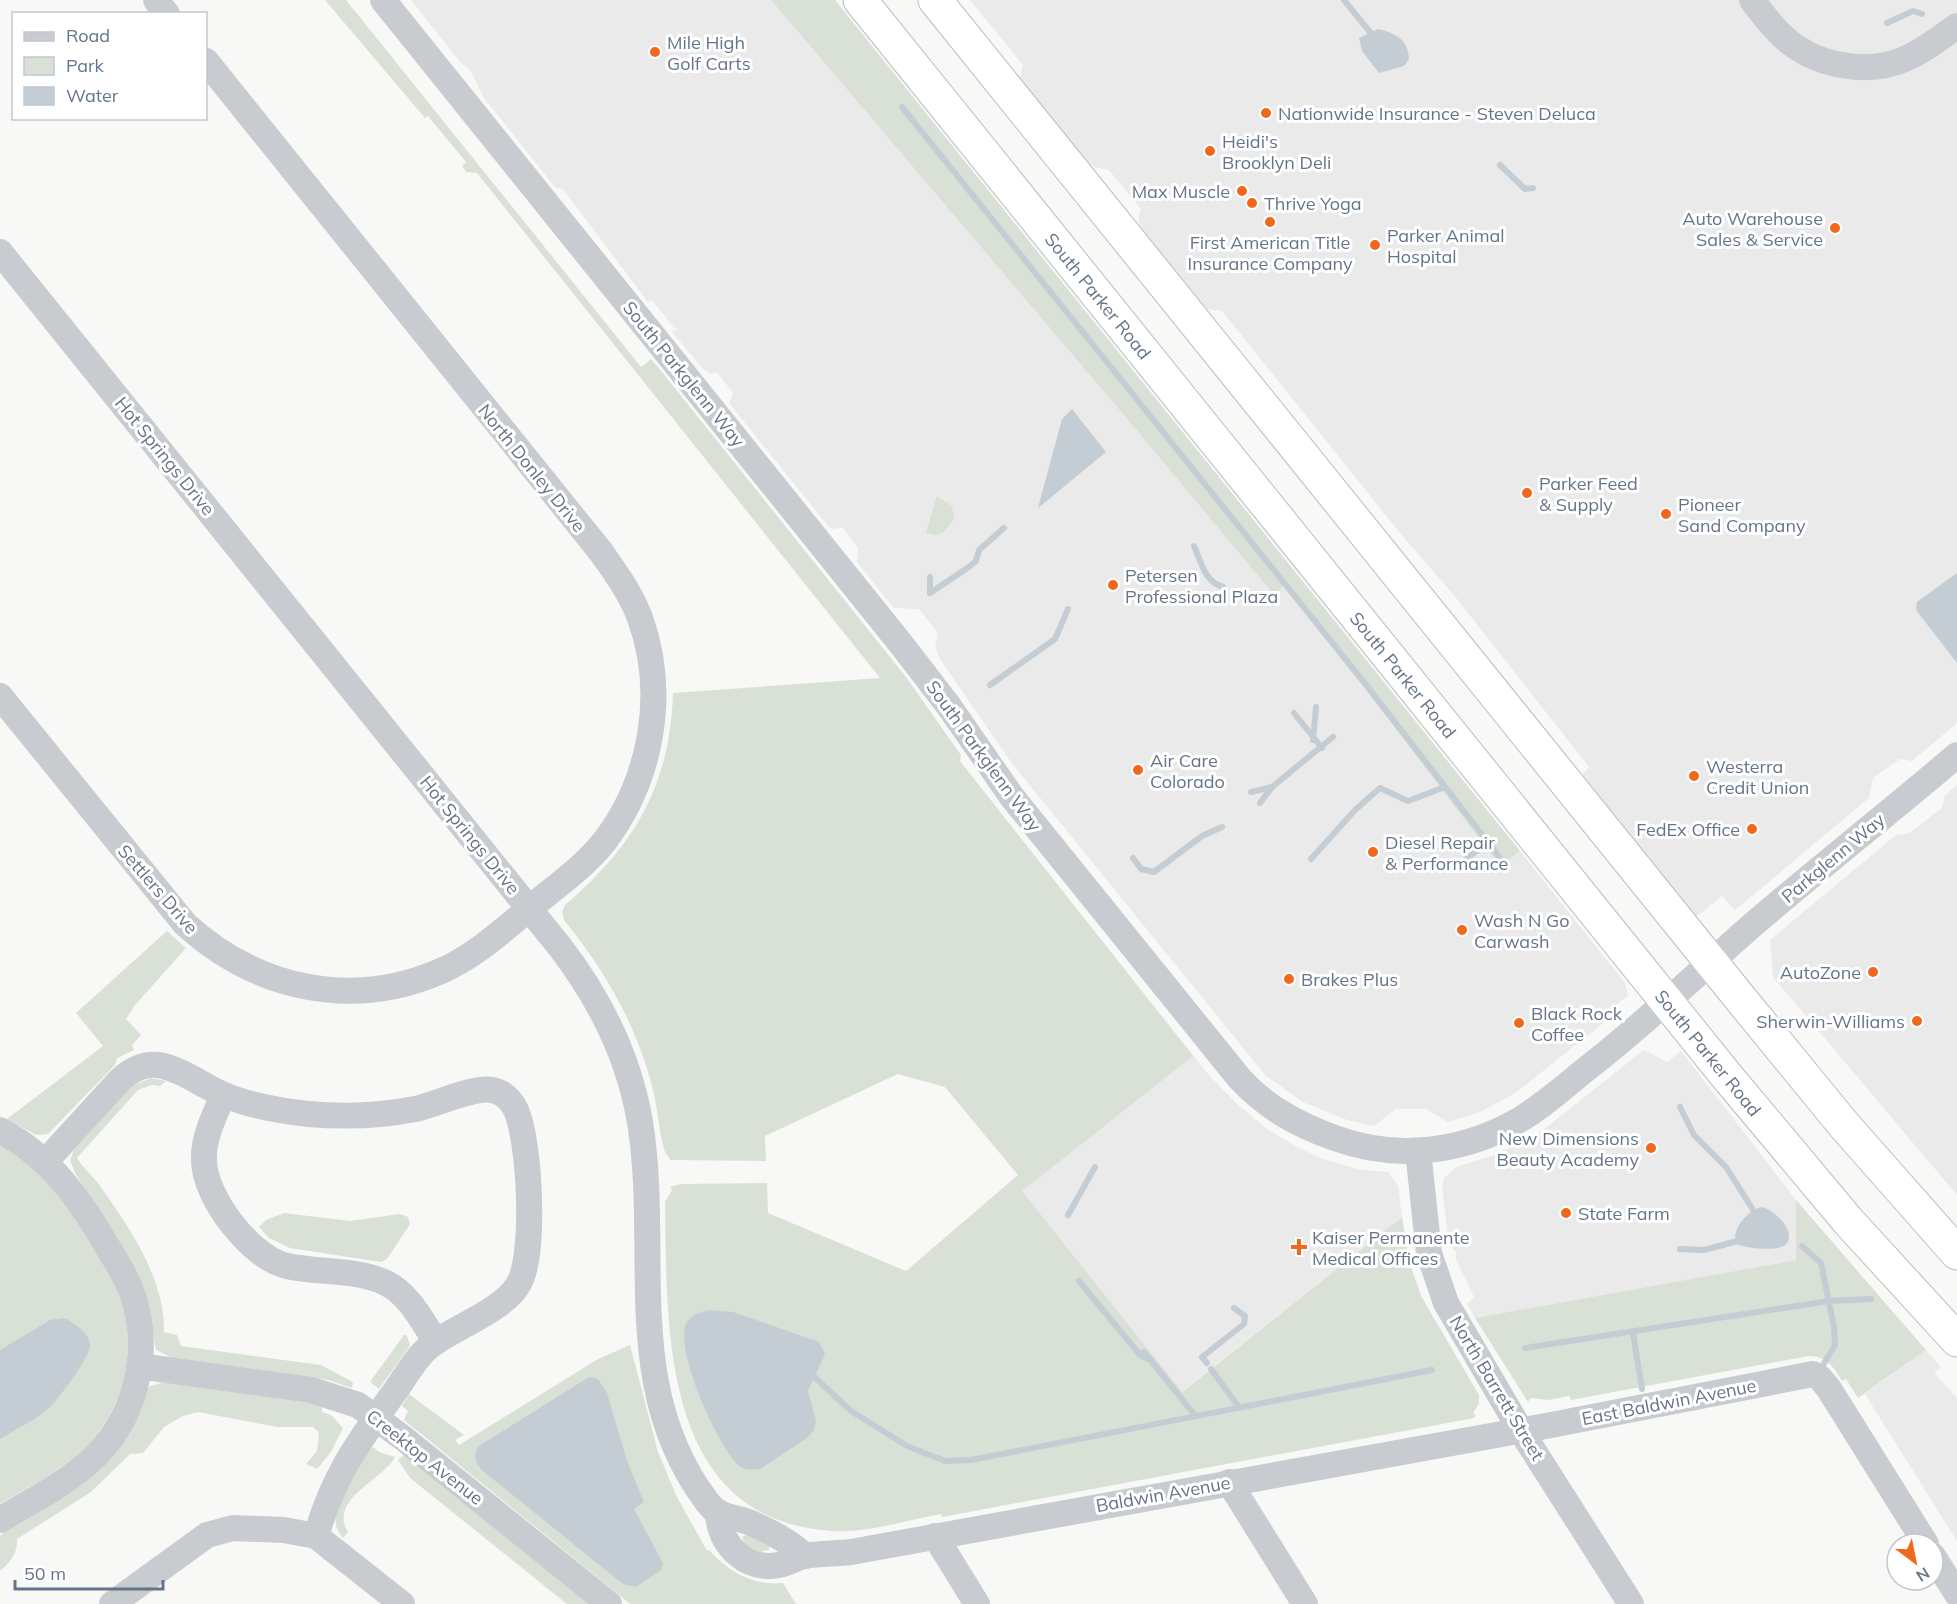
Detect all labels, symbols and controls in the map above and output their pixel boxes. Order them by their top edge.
legend [12,12,207,120]
text: Road [66,24,110,47]
place label: Mile High Golf Carts [667,31,751,75]
marker: Mile High Golf Carts [648,45,662,59]
text: Park [66,54,105,77]
text: Water [66,84,119,107]
place label: Nationwide Insurance - Steven Deluca [1278,102,1596,125]
marker: Nationwide Insurance - Steven Deluca [1259,106,1273,120]
place label: Heidi's Brooklyn Deli [1222,130,1331,174]
marker: Heidi's Brooklyn Deli [1203,144,1217,158]
place label: Max Muscle [1132,180,1230,203]
marker: Max Muscle [1235,184,1249,198]
place label: Thrive Yoga [1264,192,1362,215]
marker: Thrive Yoga [1245,196,1259,210]
place label: Auto Warehouse Sales & Service [1682,207,1823,251]
marker: First American Title Insurance Company [1263,215,1277,229]
marker: Auto Warehouse Sales & Service [1828,221,1842,235]
place label: Parker Animal Hospital [1387,224,1505,268]
street label: South Parker Road [1040,228,1156,364]
place label: First American Title Insurance Company [1188,231,1353,275]
marker: Parker Animal Hospital [1368,238,1382,252]
street label: South Parkglenn Way [618,296,750,452]
street label: Hot Springs Drive [110,392,220,520]
street label: North Donley Drive [473,399,591,537]
place label: Parker Feed & Supply [1539,472,1638,516]
marker: Parker Feed & Supply [1520,486,1534,500]
place label: Pioneer Sand Company [1678,493,1806,537]
marker: Pioneer Sand Company [1659,507,1673,521]
place label: Petersen Professional Plaza [1125,564,1278,608]
marker: Petersen Professional Plaza [1106,578,1120,592]
street label: South Parker Road [1345,607,1461,743]
street label: South Parkglenn Way [921,676,1047,836]
place label: Air Care Colorado [1150,749,1225,793]
place label: Westerra Credit Union [1706,755,1809,799]
marker: Air Care Colorado [1131,763,1145,777]
marker: Westerra Credit Union [1687,769,1701,783]
street label: Hot Springs Drive [415,771,525,899]
street label: Parkglenn Way [1777,808,1890,908]
place label: FedEx Office [1636,818,1740,841]
marker: FedEx Office [1745,822,1759,836]
place label: Diesel Repair & Performance [1385,831,1508,875]
street label: Settlers Drive [113,840,203,938]
marker: Diesel Repair & Performance [1366,845,1380,859]
place label: Wash N Go Carwash [1474,909,1570,953]
marker: Wash N Go Carwash [1455,923,1469,937]
place label: AutoZone [1780,961,1861,984]
marker: AutoZone [1866,965,1880,979]
place label: Brakes Plus [1301,968,1398,991]
marker: Brakes Plus [1282,972,1296,986]
street label: South Parker Road [1650,985,1766,1121]
place label: Black Rock Coffee [1531,1002,1623,1046]
place label: Sherwin-Williams [1756,1010,1905,1033]
marker: Sherwin-Williams [1910,1014,1924,1028]
marker: Black Rock Coffee [1512,1016,1526,1030]
place label: New Dimensions Beauty Academy [1496,1127,1639,1171]
marker: New Dimensions Beauty Academy [1644,1141,1658,1155]
place label: State Farm [1578,1202,1670,1225]
marker: State Farm [1559,1206,1573,1220]
place label: Kaiser Permanente Medical Offices [1312,1226,1470,1270]
marker: Kaiser Permanente Medical Offices [1290,1238,1308,1256]
street label: North Barrett Street [1445,1311,1549,1465]
street label: East Baldwin Avenue [1580,1374,1758,1430]
street label: Creektop Avenue [362,1404,488,1510]
street label: Baldwin Avenue [1094,1471,1232,1517]
north arrow [1885,1532,1945,1592]
scale bar [15,1553,164,1591]
text: 50 m [24,1562,66,1585]
text: N [1913,1563,1933,1586]

